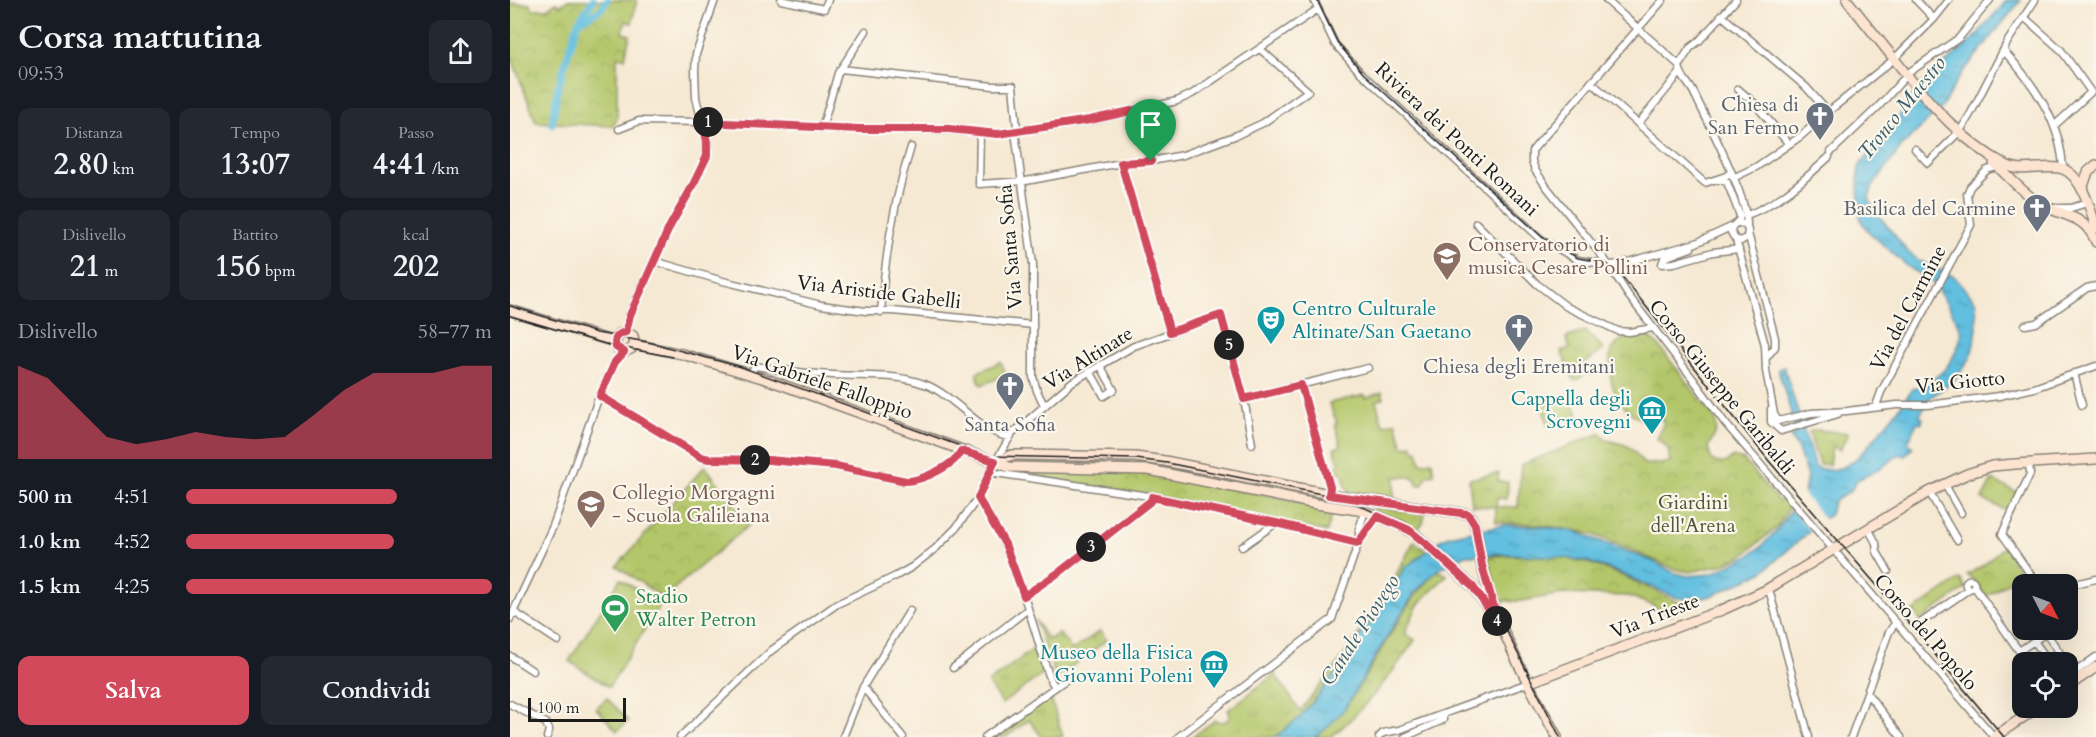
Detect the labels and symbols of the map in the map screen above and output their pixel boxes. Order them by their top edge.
water label: Tronco Maestro [1851,50,1953,166]
street label: Riviera dei Ponti Romani [1369,56,1545,222]
place label: Chiesa di San Fermo [1708,91,1799,141]
pin [1125,99,1176,161]
church icon: Chiesa di San Fermo [1804,100,1836,142]
pin: 1 [693,107,723,137]
street label: Via Santa Sofia [991,183,1029,311]
church icon: Basilica del Carmine [2021,192,2053,234]
place label: Basilica del Carmine [1843,195,2016,222]
place label: Conservatorio di musica Cesare Pollini [1468,231,1649,281]
school or university icon: Conservatorio di musica Cesare Pollini [1431,240,1463,282]
street label: Via del Carmine [1864,240,1952,376]
street label: Via Aristide Gabelli [795,269,963,316]
street label: Corso Giuseppe Garibaldi [1643,294,1801,481]
place label: Centro Culturale Altinate/San Gaetano [1292,295,1471,345]
theatre icon: Centro Culturale Altinate/San Gaetano [1255,304,1287,346]
church icon: Chiesa degli Eremitani [1503,312,1535,354]
street label: Via Altinate [1038,320,1138,396]
pin: 5 [1214,330,1244,360]
street label: Via Gabriele Falloppio [728,338,916,426]
place label: Chiesa degli Eremitani [1423,353,1615,380]
street label: Via Giotto [1914,364,2006,400]
church icon: Santa Sofia [994,370,1026,412]
place label: Cappella degli Scrovegni [1511,385,1631,435]
museum icon: Cappella degli Scrovegni [1636,394,1668,436]
place label: Santa Sofia [964,411,1056,438]
pin: 2 [740,445,770,475]
place label: Collegio Morgagni - Scuola Galileiana [612,479,776,529]
school or university icon: Collegio Morgagni - Scuola Galileiana [575,488,607,530]
park label: Giardini dell'Arena [1650,489,1736,539]
pin: 3 [1076,532,1106,562]
street label: Corso del Popolo [1868,568,1984,696]
water label: Canale Piovego [1313,569,1407,691]
north arrow [2012,574,2078,640]
place label: Stadio Walter Petron [635,583,757,633]
street label: Via Trieste [1607,587,1703,645]
sports icon: Stadio Walter Petron [599,592,631,634]
pin: 4 [1482,606,1512,636]
place label: Museo della Fisica Giovanni Poleni [1040,639,1193,689]
museum icon: Museo della Fisica Giovanni Poleni [1198,648,1230,690]
scale bar [528,695,626,722]

